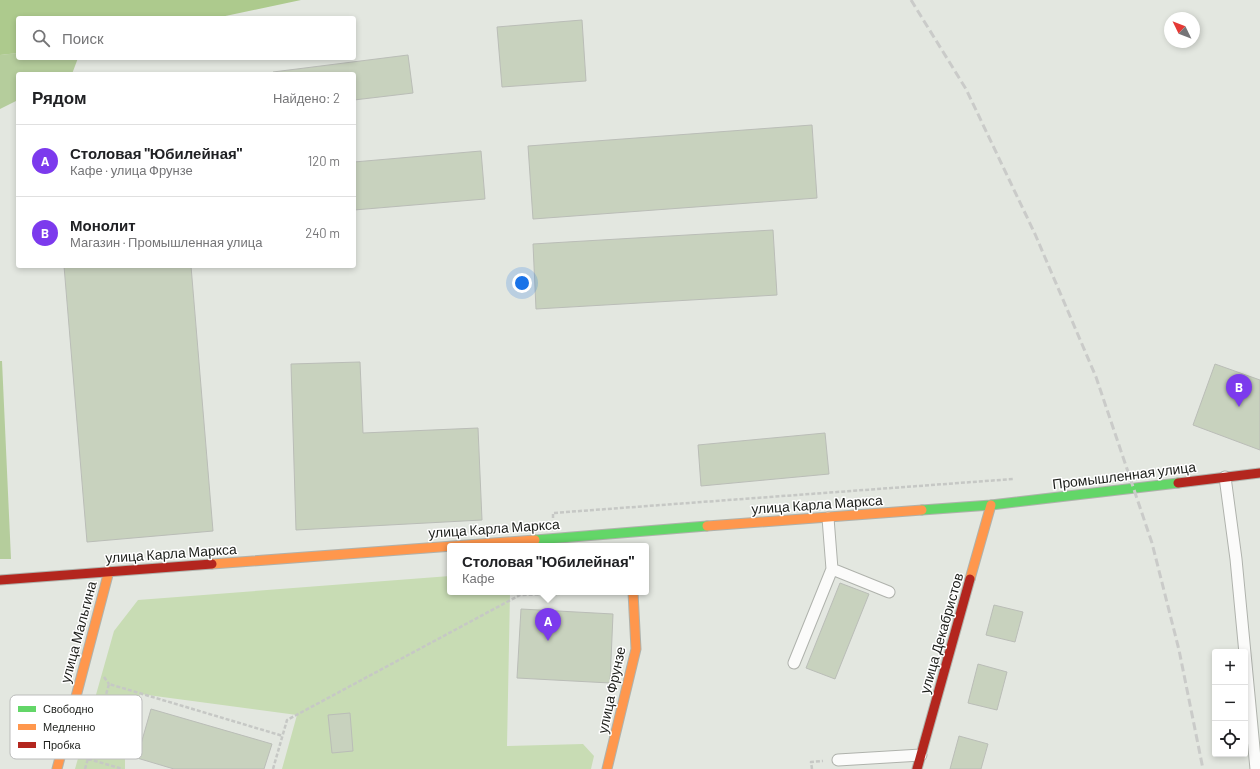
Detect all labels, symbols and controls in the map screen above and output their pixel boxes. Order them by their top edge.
north arrow [1164,12,1200,48]
search box [16,16,356,60]
icon: search [30,27,52,49]
text: Поиск [62,29,104,47]
text: Рядом [32,87,87,107]
text: Найдено: 2 [273,90,340,106]
text: Столовая "Юбилейная" [70,144,242,162]
text: A [41,153,49,169]
text: 120 m [308,153,340,169]
text: Кафе · улица Фрунзе [70,162,193,178]
text: Монолит [70,216,136,234]
text: B [41,225,49,241]
text: 240 m [305,225,340,241]
text: Магазин · Промышленная улица [70,234,262,250]
your location [512,273,532,293]
pin: B [1226,374,1252,407]
street label: Промышленная улица [1051,458,1197,492]
street label: улица Карла Маркса [751,491,884,517]
street label: улица Карла Маркса [428,515,561,541]
street label: улица Карла Маркса [105,540,238,566]
popup [447,543,649,595]
text: Столовая "Юбилейная" [462,552,634,570]
text: Кафе [462,570,495,586]
street label: улица Декабристов [916,571,966,695]
street label: улица Мальгина [56,579,100,685]
pin: A [535,608,561,641]
street label: улица Фрунзе [594,645,629,735]
map controls [1212,649,1248,757]
button: + [1212,649,1248,685]
button: − [1212,685,1248,721]
legend [10,695,142,759]
text: Свободно [43,702,94,715]
text: Медленно [43,720,95,733]
button: locate [1212,721,1248,757]
text: Пробка [43,738,81,751]

